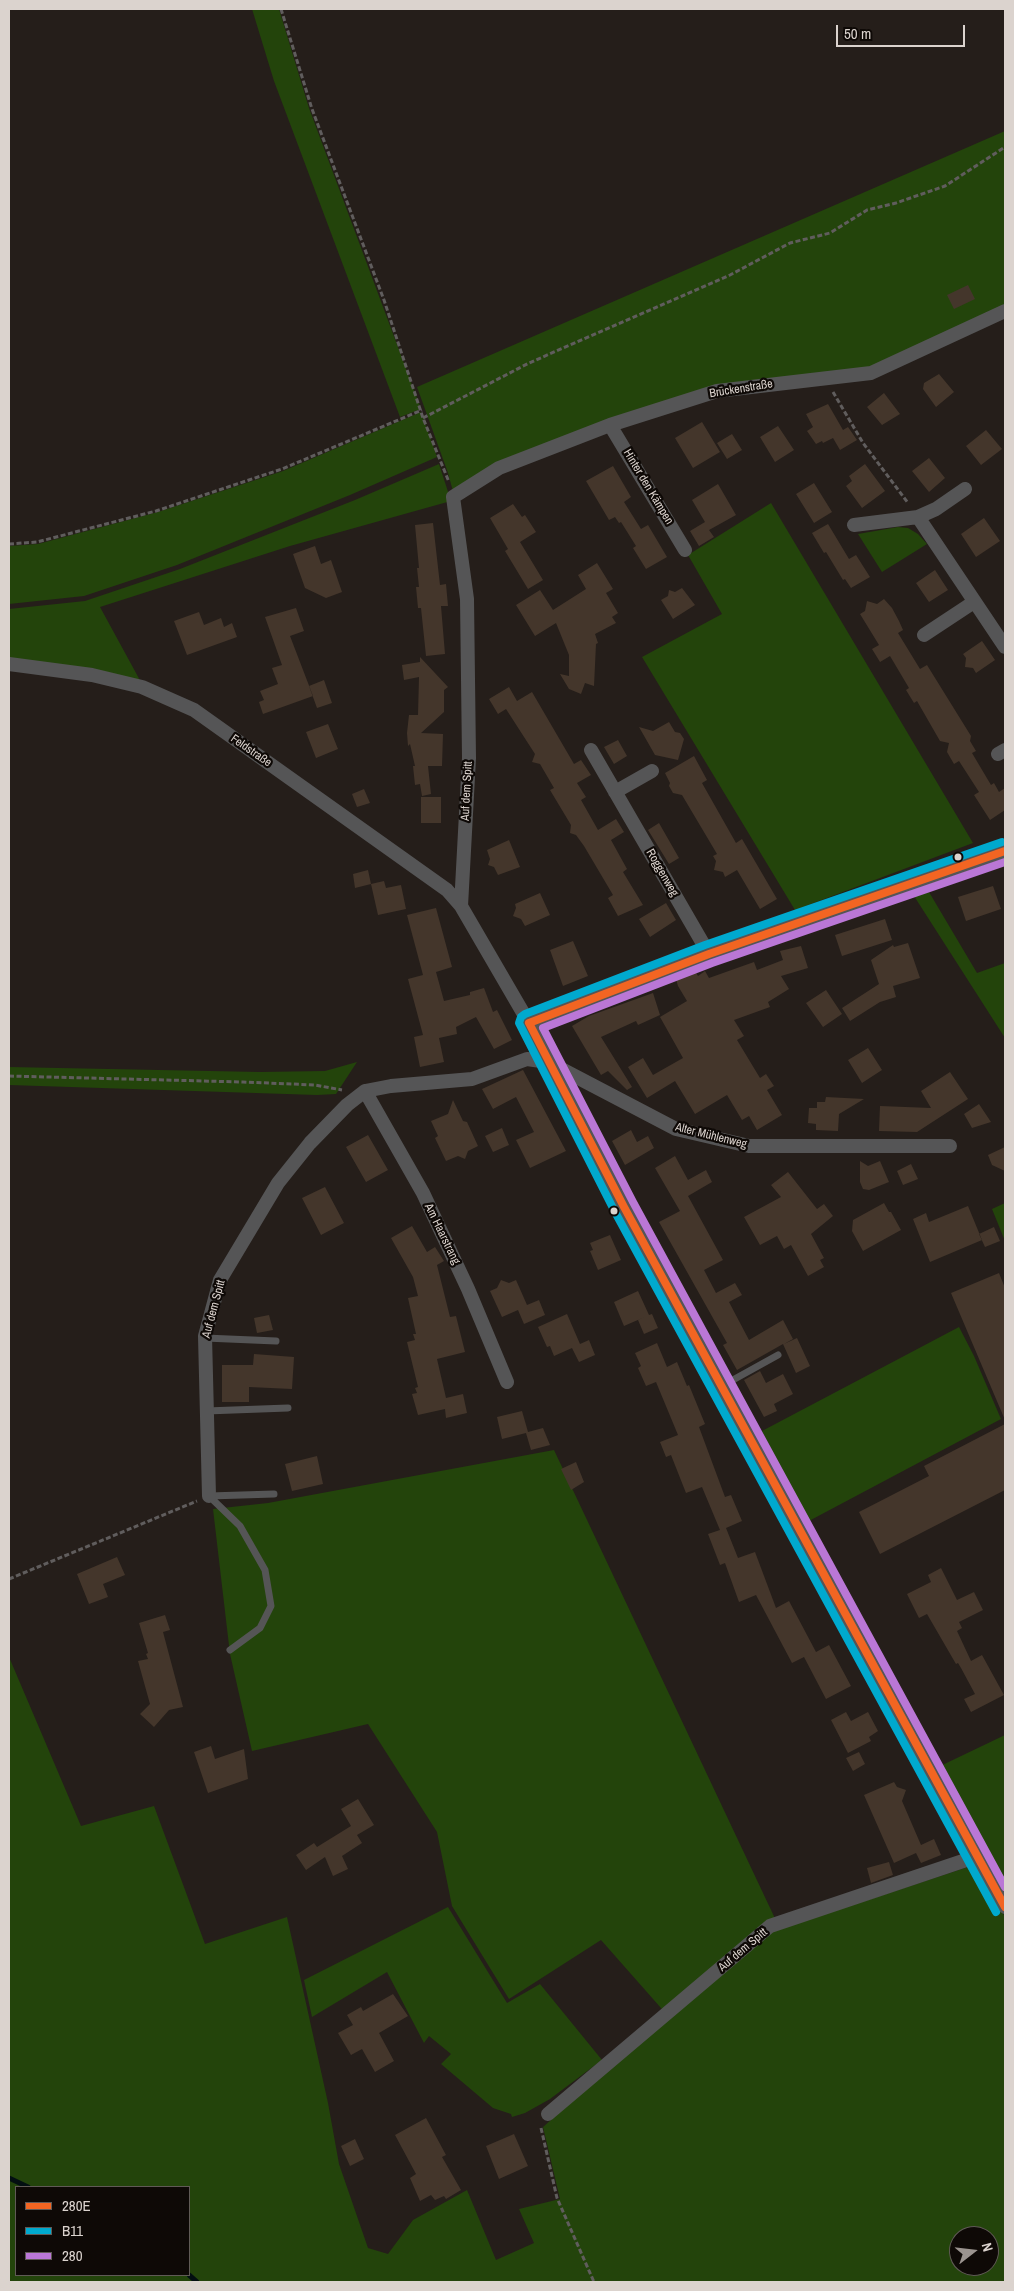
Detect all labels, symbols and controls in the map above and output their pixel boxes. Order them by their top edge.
scale bar [839,15,968,47]
text: 50 m [844,23,871,44]
street label: Brückenstraße [708,377,774,401]
street label: Hinter den Kämpen [620,447,676,527]
street label: Feldstraße [228,732,274,770]
street label: Auf dem Spitt [458,761,476,821]
street label: Roggenweg [643,847,681,899]
unlabelled marker [953,852,963,862]
street label: Alter Mühlenweg [674,1120,748,1152]
street label: Am Haarstrang [421,1201,463,1267]
unlabelled marker [609,1206,619,1216]
street label: Auf dem Spitt [199,1278,229,1340]
street label: Auf dem Spitt [716,1925,770,1975]
legend [15,2186,190,2276]
text: 280E [62,2195,91,2216]
text: B11 [62,2220,83,2241]
north arrow [949,2226,999,2276]
text: N [978,2241,997,2254]
text: 280 [62,2245,83,2266]

